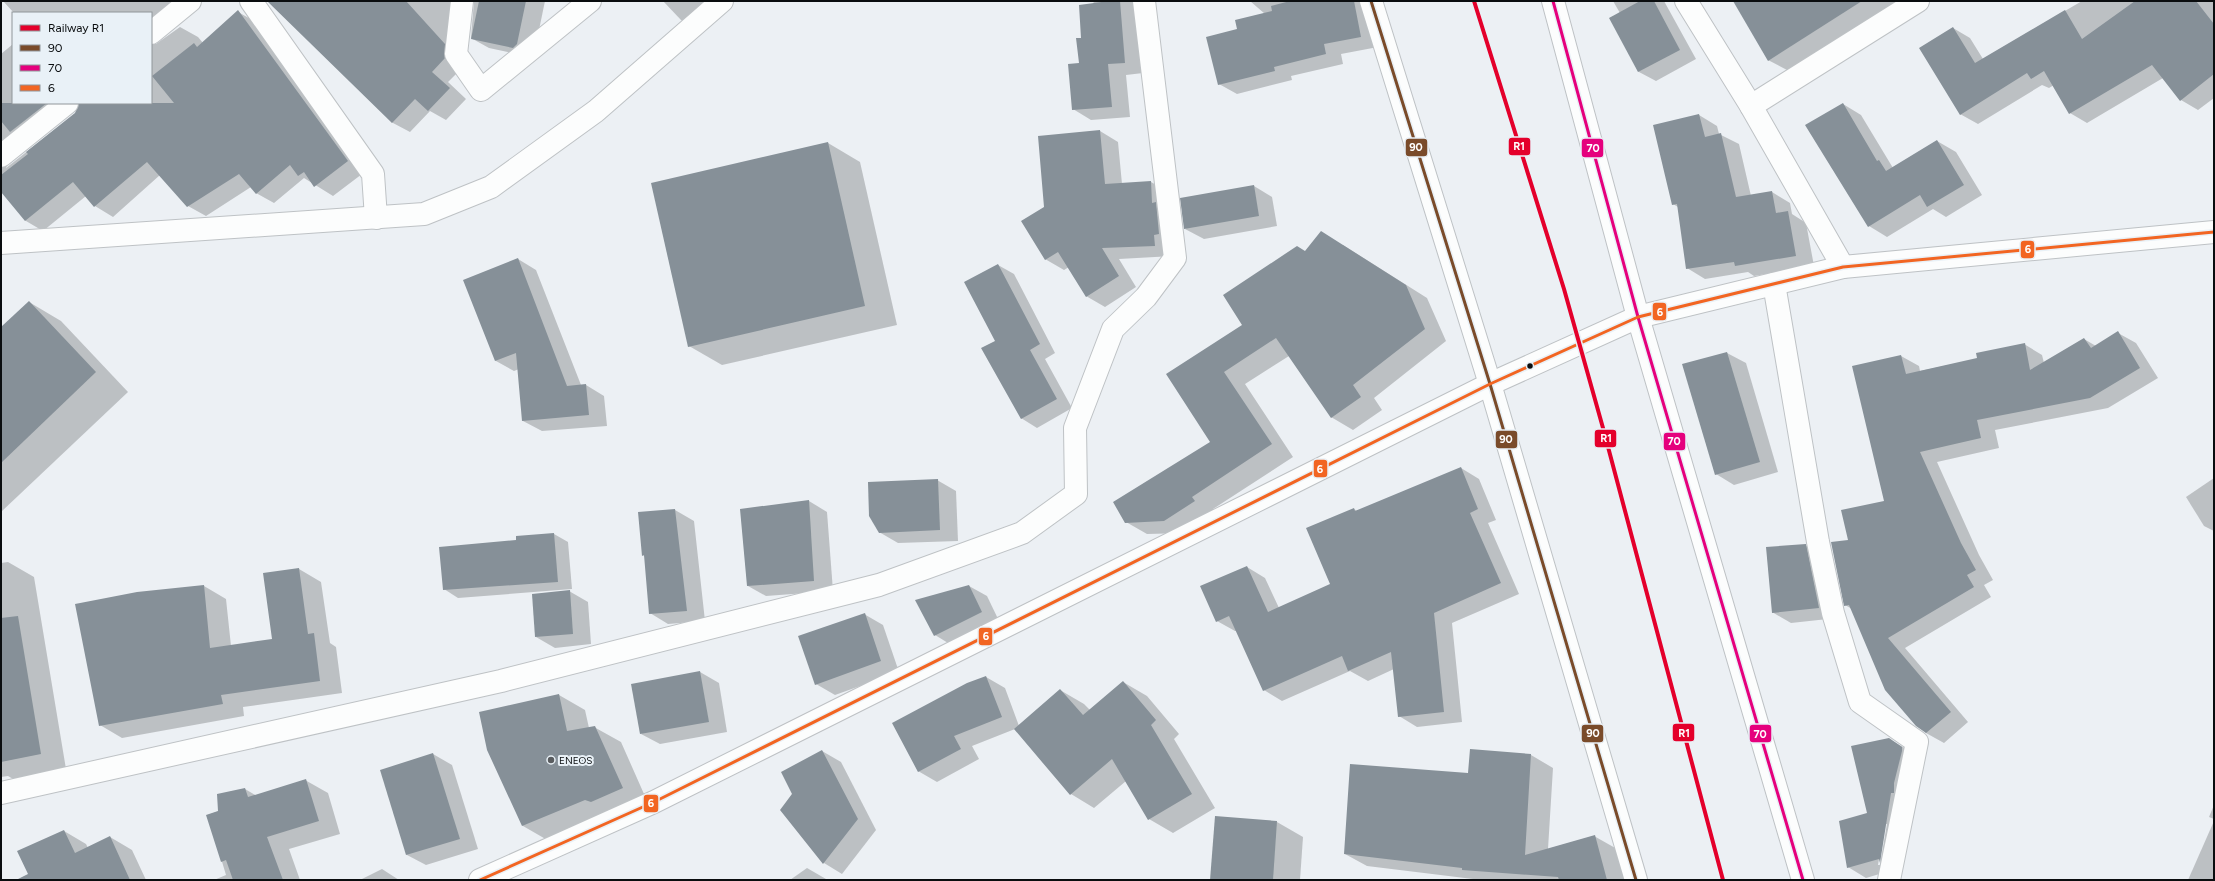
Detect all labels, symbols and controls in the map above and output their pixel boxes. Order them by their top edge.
legend [12,12,152,104]
text: Railway R1 [48,21,104,35]
text: 90 [48,41,63,55]
text: 70 [48,61,62,75]
text: 6 [48,81,55,95]
line badge: R1 [1508,137,1531,156]
line badge: 90 [1405,138,1428,157]
line badge: 70 [1581,138,1604,158]
text: R1 [1513,140,1525,153]
text: 90 [1409,141,1423,154]
text: 70 [1586,142,1600,155]
line badge: 6 [2020,240,2035,259]
text: 6 [2025,243,2032,256]
line badge: 6 [1652,302,1667,321]
text: 6 [1657,306,1664,319]
unlabelled marker [1525,361,1535,371]
line badge: R1 [1594,429,1617,448]
line badge: 90 [1495,430,1518,449]
text: R1 [1600,432,1612,445]
line badge: 70 [1663,432,1686,451]
text: 90 [1499,433,1513,446]
text: 70 [1667,435,1681,448]
line badge: 6 [1313,459,1328,478]
text: 6 [1317,463,1324,476]
line badge: 6 [978,627,993,646]
text: 6 [983,630,990,643]
line badge: R1 [1672,723,1695,742]
line badge: 90 [1581,724,1604,743]
line badge: 70 [1749,724,1772,743]
text: 90 [1586,727,1600,740]
text: R1 [1678,727,1690,740]
text: 70 [1753,728,1767,741]
place label: ENEOS [559,754,592,767]
marker: ENEOS [546,755,556,765]
line badge: 6 [643,794,659,813]
text: 6 [648,797,655,810]

